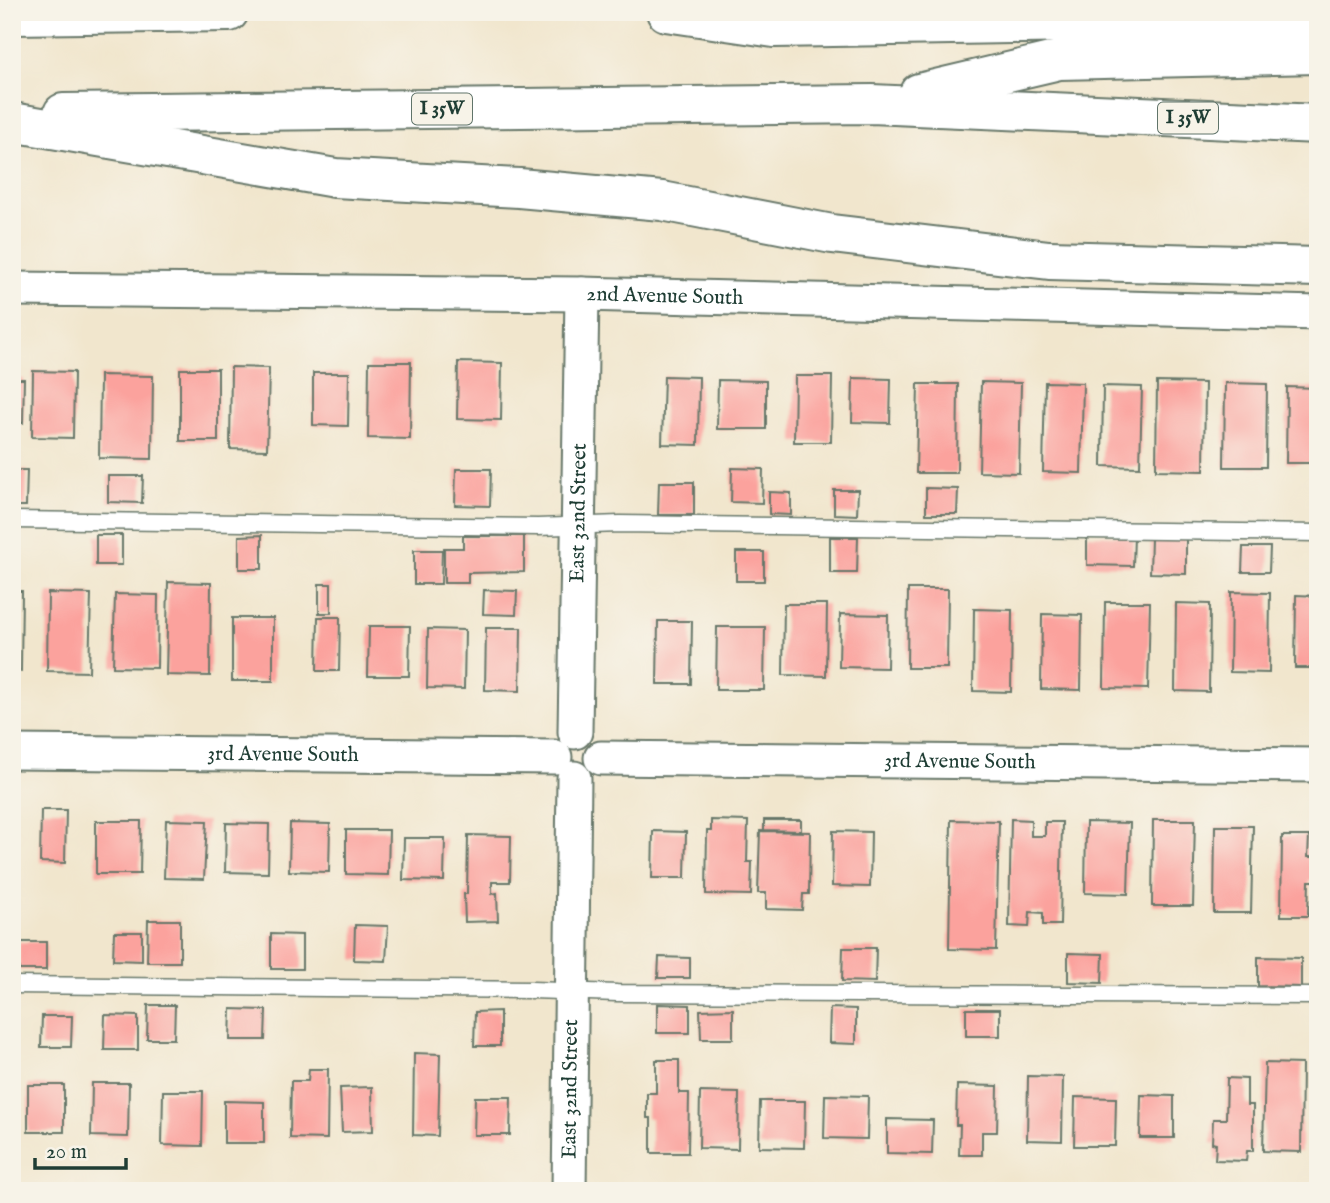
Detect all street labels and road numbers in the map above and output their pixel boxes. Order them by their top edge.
road number: I 35W [412,94,472,124]
road number: I 35W [1158,102,1218,134]
street label: 2nd Avenue South [586,281,744,312]
street label: East 32nd Street [564,443,593,583]
street label: 3rd Avenue South [207,740,359,769]
street label: 3rd Avenue South [884,747,1036,776]
street label: East 32nd Street [556,1019,585,1159]

